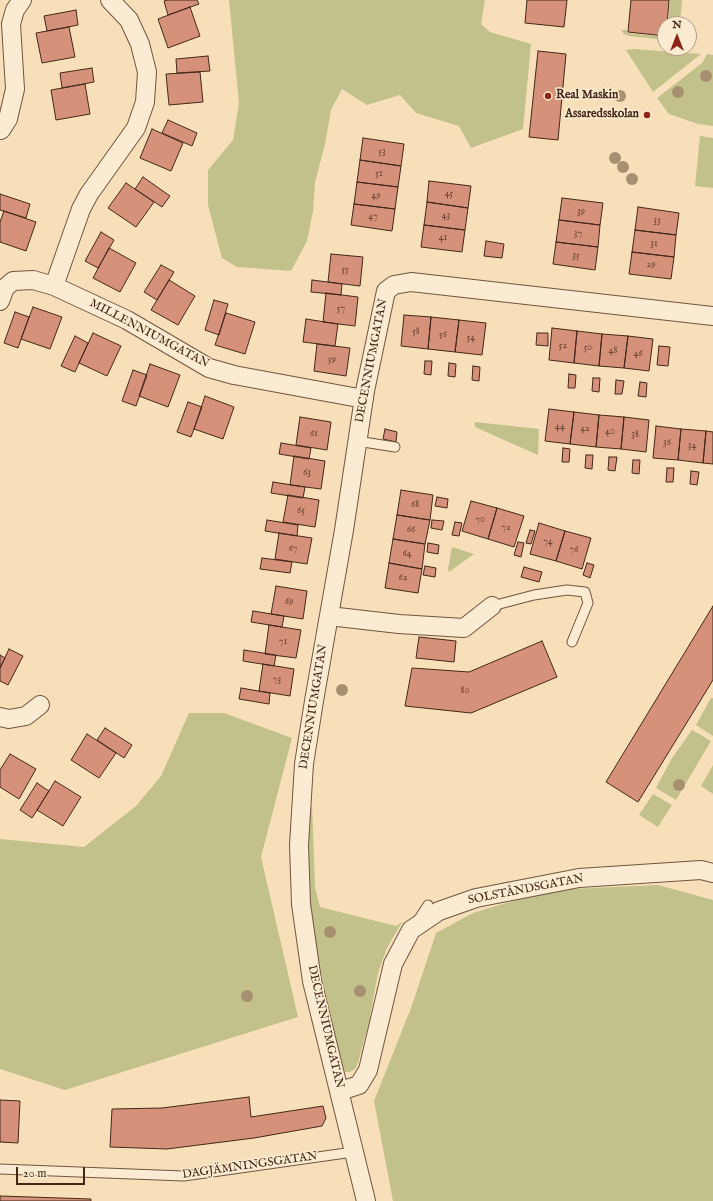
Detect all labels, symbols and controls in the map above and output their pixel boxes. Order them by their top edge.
north arrow [657,16,697,56]
text: N [672,18,682,32]
place label: Real Maskin [556,89,618,103]
marker: Real Maskin [543,91,553,101]
place label: Assaredsskolan [565,108,639,122]
marker: Assaredsskolan [642,110,652,120]
house number: 53 [378,146,386,158]
house number: 51 [375,168,383,180]
house number: 45 [445,188,453,200]
house number: 49 [371,190,381,202]
house number: 39 [577,206,585,218]
house number: 43 [442,210,450,222]
house number: 47 [368,211,378,223]
house number: 33 [653,215,661,227]
house number: 37 [574,228,582,240]
house number: 41 [439,232,447,244]
house number: 31 [650,238,658,250]
house number: 35 [572,250,580,262]
house number: 29 [646,259,656,271]
house number: 55 [341,264,349,276]
street label: MILLENNIUMGATAN [87,296,211,372]
street label: DECENNIUMGATAN [353,298,391,424]
house number: 57 [337,303,345,315]
house number: 58 [412,326,420,338]
house number: 56 [439,329,447,341]
house number: 54 [467,332,475,344]
house number: 52 [559,340,567,352]
house number: 50 [584,342,592,354]
house number: 48 [609,345,617,357]
house number: 46 [633,348,643,360]
house number: 59 [328,354,336,366]
house number: 44 [555,421,565,433]
house number: 42 [580,423,590,435]
house number: 40 [605,426,615,438]
house number: 61 [310,428,318,440]
house number: 38 [631,429,639,441]
house number: 36 [663,437,671,449]
house number: 34 [688,440,696,452]
house number: 63 [303,467,311,479]
house number: 68 [411,499,419,511]
house number: 65 [297,505,305,517]
house number: 70 [475,514,485,526]
house number: 72 [501,522,511,534]
house number: 66 [407,524,415,536]
house number: 74 [543,536,553,548]
house number: 67 [289,543,297,555]
house number: 76 [570,544,578,556]
house number: 64 [402,548,412,560]
house number: 62 [399,572,407,584]
house number: 69 [285,596,293,608]
house number: 71 [279,636,287,648]
street label: DECENNIUMGATAN [297,644,331,770]
house number: 73 [273,674,281,686]
house number: 80 [461,685,469,697]
street label: SOLSTÅNDSGATAN [467,872,585,908]
street label: DECENNIUMGATAN [304,964,346,1090]
street label: DAGJÄMNINGSGATAN [181,1149,319,1183]
scale bar [18,1159,87,1185]
text: 20 m [23,1166,46,1181]

